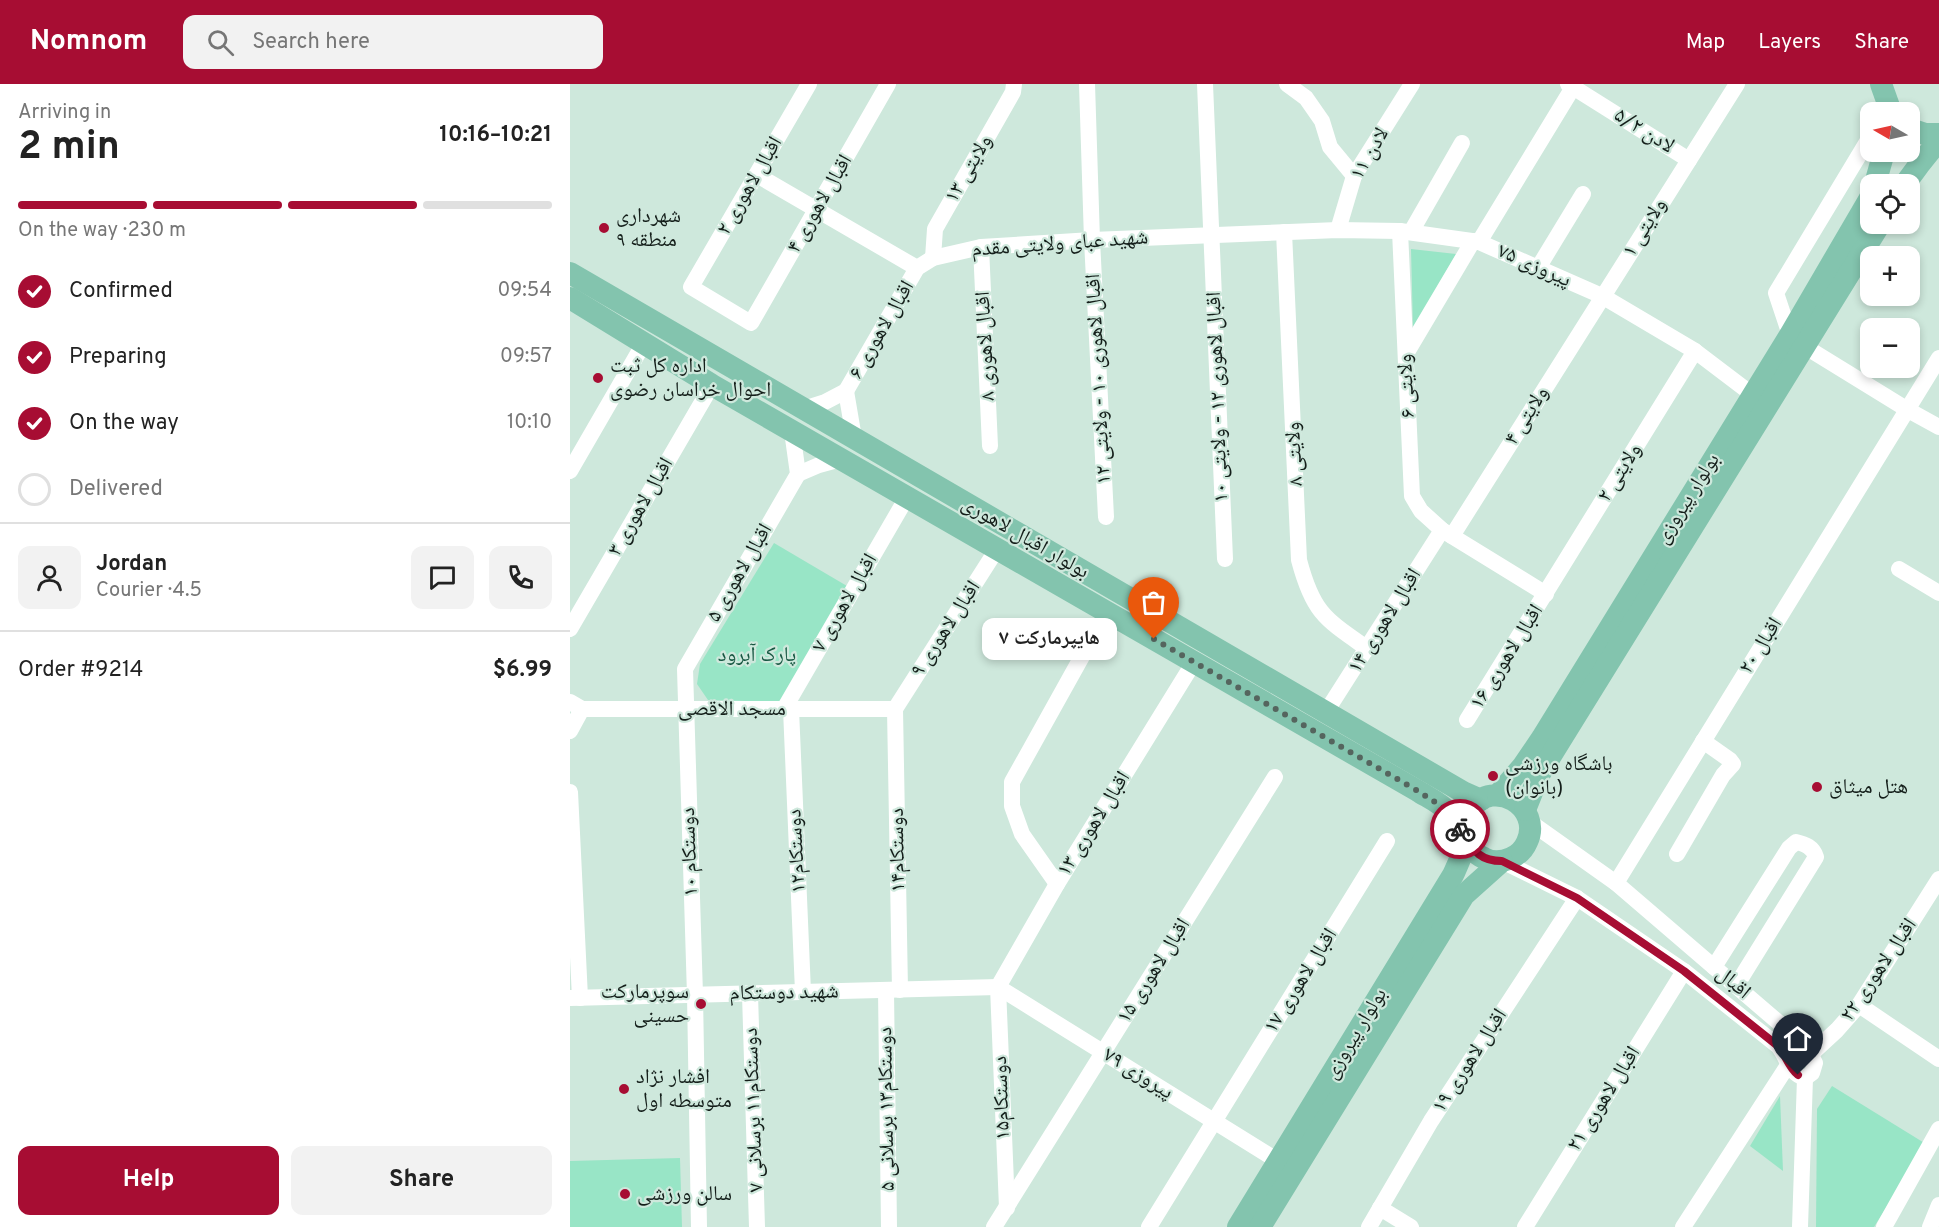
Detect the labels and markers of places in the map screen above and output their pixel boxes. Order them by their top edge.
place label: شهرداری منطقه ۹ [616,203,681,254]
marker: شهرداری منطقه ۹ [597,221,611,235]
place label: اداره کل ثبت احوال خراسان رضوی [610,353,771,404]
marker: اداره کل ثبت احوال خراسان رضوی [591,371,605,385]
pin [1128,577,1179,639]
callout: هایپرمارکت ۷ [983,618,1118,660]
place label: باشگاه ورزشی (بانوان) [1505,751,1613,802]
marker: باشگاه ورزشی (بانوان) [1486,769,1500,783]
place label: هتل میثاق [1829,774,1908,801]
marker: هتل میثاق [1810,780,1824,794]
place label: سوپرمارکت حسینی [601,979,689,1030]
marker: سوپرمارکت حسینی [694,997,708,1011]
pin [1772,1013,1823,1075]
place label: افشار نژاد متوسطه اول [636,1064,732,1115]
marker: افشار نژاد متوسطه اول [617,1082,631,1096]
place label: سالن ورزشی [637,1181,732,1208]
marker: سالن ورزشی [618,1187,632,1201]

